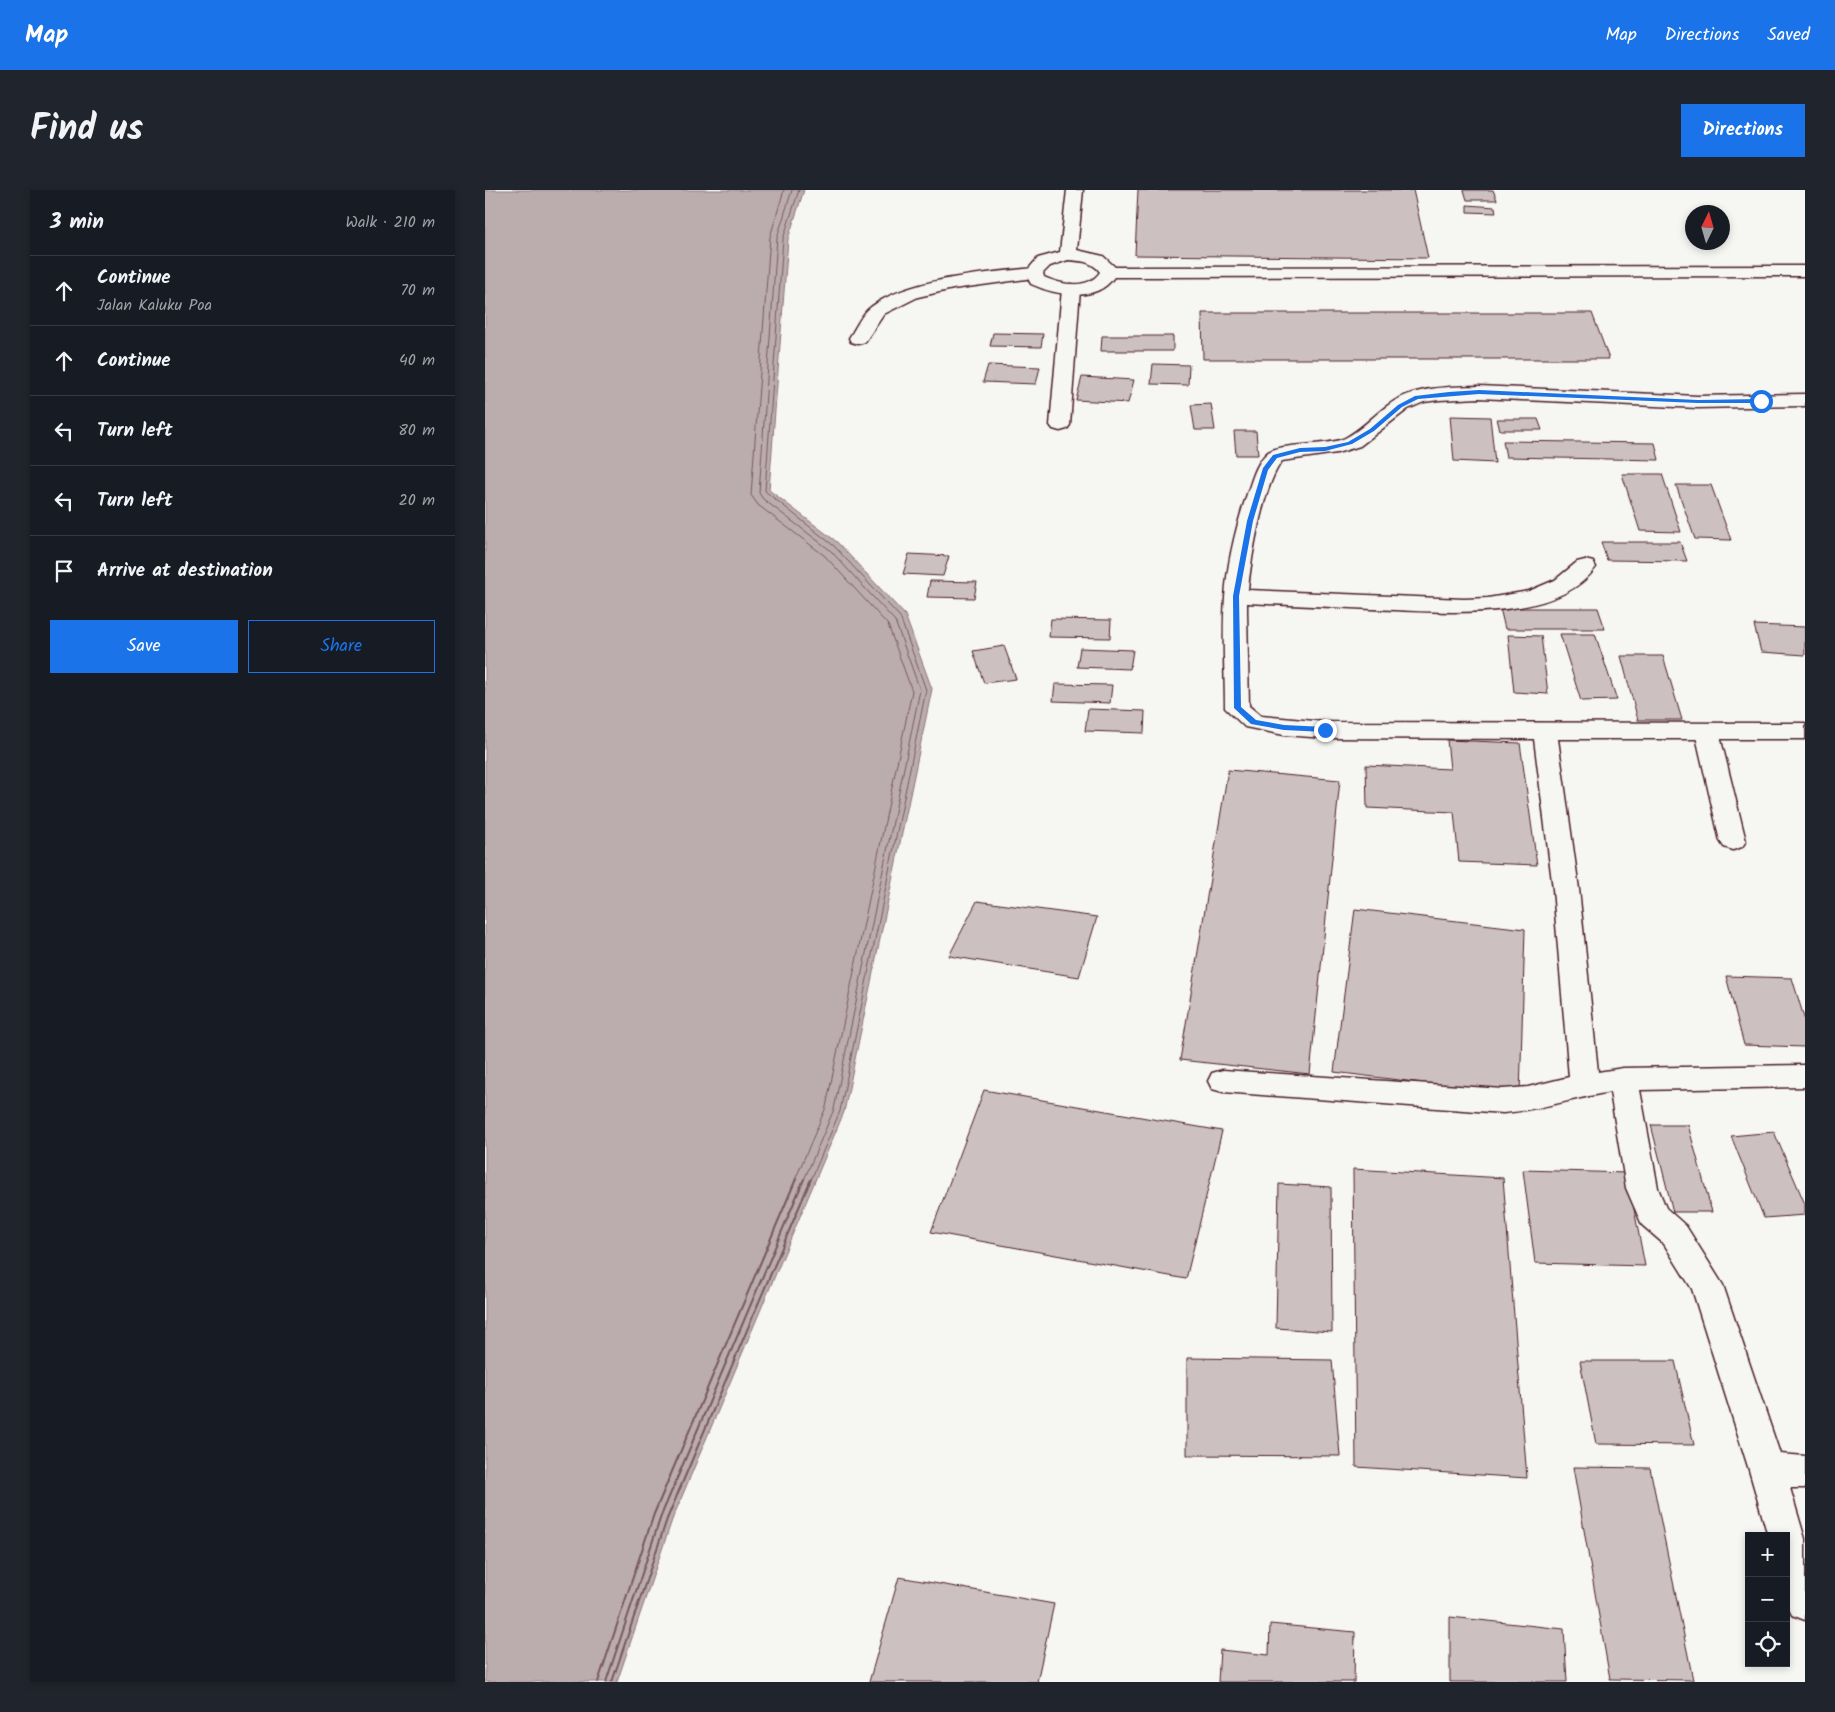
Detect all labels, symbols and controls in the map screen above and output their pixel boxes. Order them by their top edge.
text: Map [25,16,68,55]
text: Map [1605,21,1637,50]
text: Directions [1665,21,1739,50]
text: Saved [1767,21,1810,50]
text: Find us [30,102,143,158]
button: Directions [1681,104,1805,157]
north arrow [1685,205,1730,250]
text: 3 min [50,206,104,239]
text: Walk · 210 m [345,210,435,235]
text: Continue [97,263,170,293]
icon: ahead [50,277,78,305]
text: 70 m [400,278,435,303]
text: Jalan Kaluku Poa [97,293,212,318]
text: Continue [97,346,170,376]
icon: ahead [50,347,78,375]
text: 40 m [399,348,435,373]
route start [1750,390,1773,413]
text: Turn left [97,416,172,446]
icon: left [50,417,78,445]
text: 80 m [398,418,435,443]
text: Turn left [97,486,172,516]
icon: left [50,487,78,515]
text: 20 m [399,488,435,513]
text: Arrive at destination [97,556,273,586]
icon: arrive [50,557,78,585]
button: Save [50,620,238,673]
button: Share [248,620,435,673]
route end [1314,719,1337,742]
map controls [1745,1532,1790,1667]
button: + [1745,1532,1790,1577]
button: − [1745,1577,1790,1622]
button: locate [1745,1622,1790,1667]

